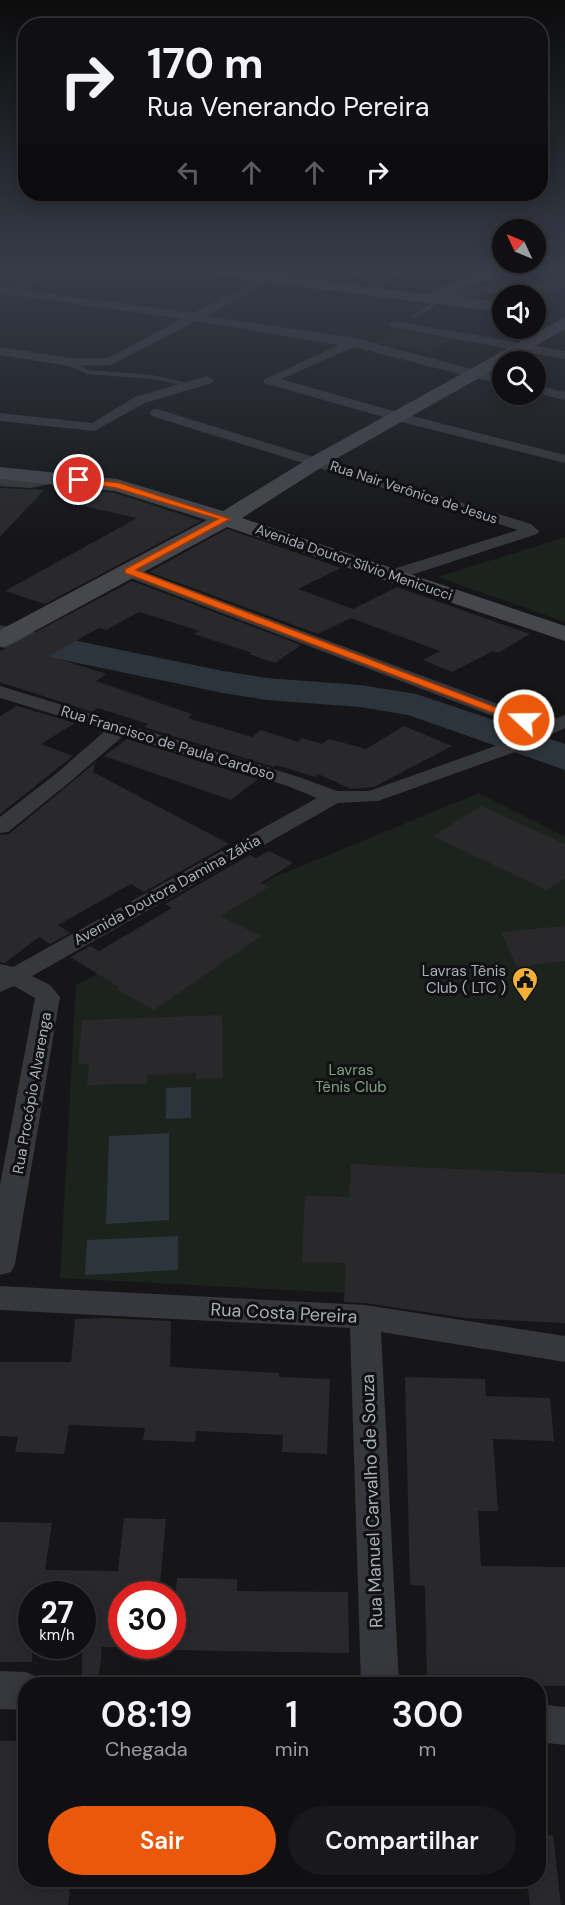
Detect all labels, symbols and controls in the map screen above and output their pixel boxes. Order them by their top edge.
text: 170 m [147,36,264,91]
icon: right [48,42,126,120]
text: Rua Venerando Pereira [147,89,429,124]
icon: left [172,156,205,189]
icon: ahead [235,156,268,189]
icon: ahead [298,156,331,189]
icon: right [361,156,394,189]
north arrow [492,219,546,273]
map controls [492,219,546,405]
button: sound [492,285,546,339]
button: search [492,351,546,405]
pin [53,454,104,505]
street label: Rua Nair Verônica de Jesus [328,456,500,528]
icon: arrive [62,463,95,496]
street label: Avenida Doutor Sílvio Menicucci [253,520,455,604]
position arrow [492,688,556,752]
street label: Rua Francisco de Paula Cardoso [59,701,277,785]
street label: Avenida Doutora Damina Zákia [70,830,264,950]
place label: Lavras Tênis Club ( LTC ) [422,961,506,998]
public building icon: Lavras Tênis Club ( LTC ) [510,965,540,1003]
street label: Rua Procópio Alvarenga [8,1011,56,1175]
park label: Lavras Tênis Club [315,1060,387,1097]
street label: Rua Costa Pereira [210,1297,358,1329]
street label: Rua Manuel Carvalho de Souza [356,1374,388,1628]
speed limit sign: 30 [108,1581,186,1659]
text: 27 [40,1593,74,1632]
text: km/h [39,1625,75,1645]
text: 08:19 [101,1691,192,1738]
text: 1 [286,1691,298,1738]
text: 300 [392,1691,463,1738]
text: Chegada [105,1736,188,1762]
text: min [275,1736,309,1762]
text: m [419,1736,436,1762]
button: Sair [48,1806,276,1875]
button: Compartilhar [288,1806,516,1875]

